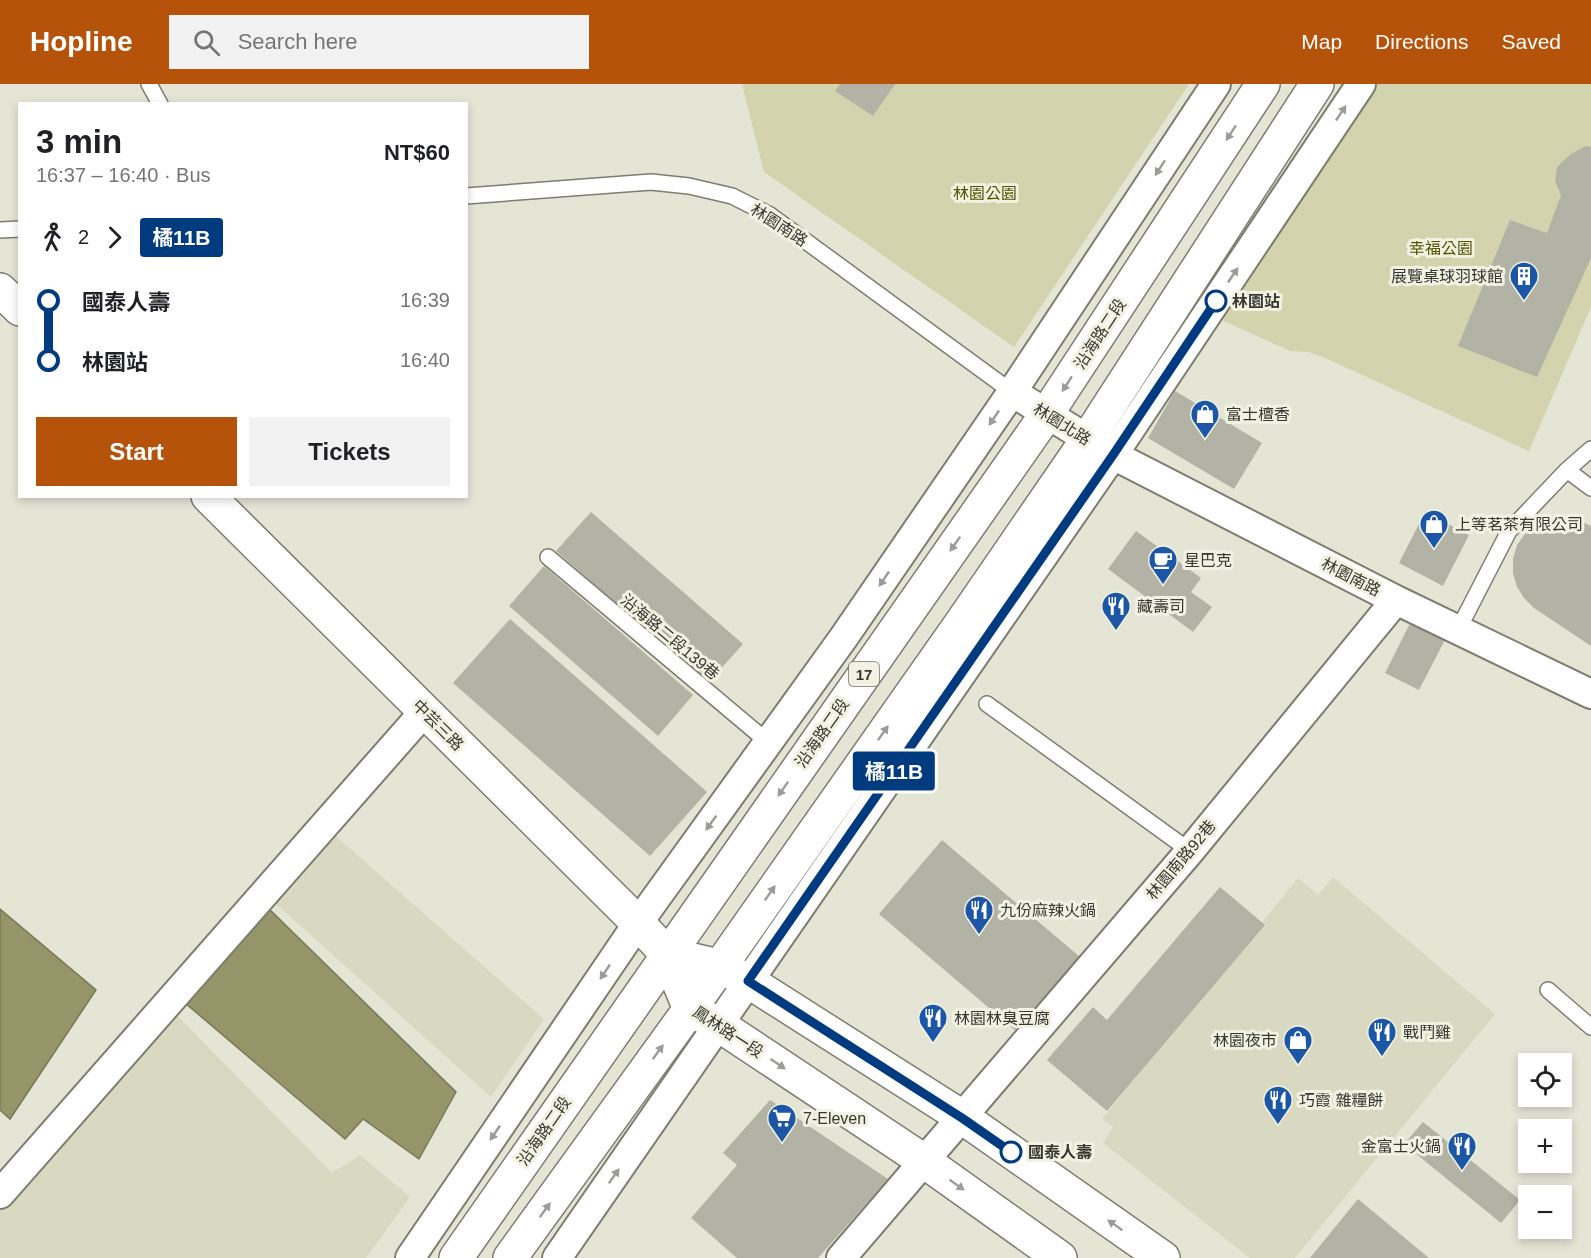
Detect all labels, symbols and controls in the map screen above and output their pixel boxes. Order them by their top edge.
search box [169,15,589,69]
text: Hopline [30,26,133,57]
icon: search [190,26,223,59]
text: Search here [238,29,358,54]
text: Map [1301,30,1342,53]
text: Directions [1375,30,1468,53]
text: Saved [1501,30,1561,53]
one-way arrow [1336,105,1347,122]
text: 3 min [36,123,122,160]
one-way arrow [1226,125,1237,141]
text: NT$60 [384,140,450,165]
one-way arrow [1155,160,1166,176]
text: 16:37 – 16:40 · Bus [36,164,211,186]
park label: 林園公園 [953,185,1017,202]
street label: 林園南路 [748,200,810,250]
icon: walk [36,221,69,254]
icon: forward [98,221,131,254]
text: 2 [78,226,89,248]
text: 橘11B [152,226,211,249]
park label: 幸福公園 [1409,240,1473,257]
building icon: 展覽桌球羽球館 [1508,260,1540,302]
one-way arrow [1227,268,1239,284]
place label: 展覽桌球羽球館 [1391,268,1503,285]
text: 16:39 [400,289,450,311]
text: 國泰人壽 [82,290,170,315]
marker: 林園站 [1205,290,1227,312]
place label: 林園站 [1232,293,1280,310]
street label: 沿海路二段 [1071,296,1129,372]
text: 16:40 [400,349,450,371]
text: 林園站 [82,350,148,375]
one-way arrow [1061,376,1072,392]
shop icon: 富士檀香 [1189,398,1221,440]
street label: 林園北路 [1030,400,1094,448]
place label: 富士檀香 [1226,406,1290,423]
one-way arrow [988,409,1000,425]
button: Start [36,417,237,486]
button: Tickets [249,417,450,486]
shop icon: 上等茗茶有限公司 [1418,508,1450,550]
place label: 上等茗茶有限公司 [1455,516,1583,533]
one-way arrow [950,536,961,552]
cafe icon: 星巴克 [1147,544,1179,586]
place label: 星巴克 [1184,552,1232,569]
street label: 林園南路 [1319,555,1383,599]
one-way arrow [878,570,890,586]
restaurant icon: 藏壽司 [1100,590,1132,632]
street label: 沿海路二段139巷 [618,591,722,683]
place label: 藏壽司 [1137,598,1185,615]
road number: 17 [849,662,879,686]
street label: 沿海路二段 [792,695,852,771]
street label: 中芸三路 [409,696,467,754]
one-way arrow [877,726,889,742]
line badge: 橘11B [852,752,936,790]
text: 橘11B [865,760,923,783]
one-way arrow [777,781,789,797]
one-way arrow [705,816,717,831]
street label: 林園南路92巷 [1143,817,1219,903]
one-way arrow [764,885,776,901]
restaurant icon: 九份麻辣火鍋 [963,894,995,936]
place label: 九份麻辣火鍋 [1000,902,1096,919]
one-way arrow [599,963,611,979]
restaurant icon: 林園林臭豆腐 [917,1002,949,1044]
street label: 鳳林路一段 [690,1003,766,1061]
place label: 林園林臭豆腐 [954,1010,1050,1027]
restaurant icon: 戰鬥雞 [1366,1016,1398,1058]
shop icon: 林園夜市 [1282,1024,1314,1066]
place label: 戰鬥雞 [1403,1024,1451,1041]
place label: 林園夜市 [1213,1032,1277,1049]
one-way arrow [652,1045,664,1061]
map controls [1518,1053,1572,1239]
button: locate [1518,1053,1572,1107]
one-way arrow [770,1059,786,1070]
restaurant icon: 巧霞 雜糧餅 [1262,1084,1294,1126]
place label: 巧霞 雜糧餅 [1299,1092,1383,1109]
street label: 沿海路二段 [514,1093,574,1169]
supermarket icon: 7-Eleven [766,1102,798,1144]
place label: 7-Eleven [803,1110,866,1127]
button: + [1518,1119,1572,1173]
one-way arrow [489,1124,501,1140]
restaurant icon: 金富士火鍋 [1446,1130,1478,1172]
place label: 金富士火鍋 [1361,1138,1441,1155]
marker: 國泰人壽 [1000,1141,1022,1163]
place label: 國泰人壽 [1028,1143,1092,1161]
one-way arrow [608,1168,620,1184]
one-way arrow [949,1179,965,1191]
button: − [1518,1185,1572,1239]
one-way arrow [538,1203,550,1218]
one-way arrow [1108,1219,1124,1231]

